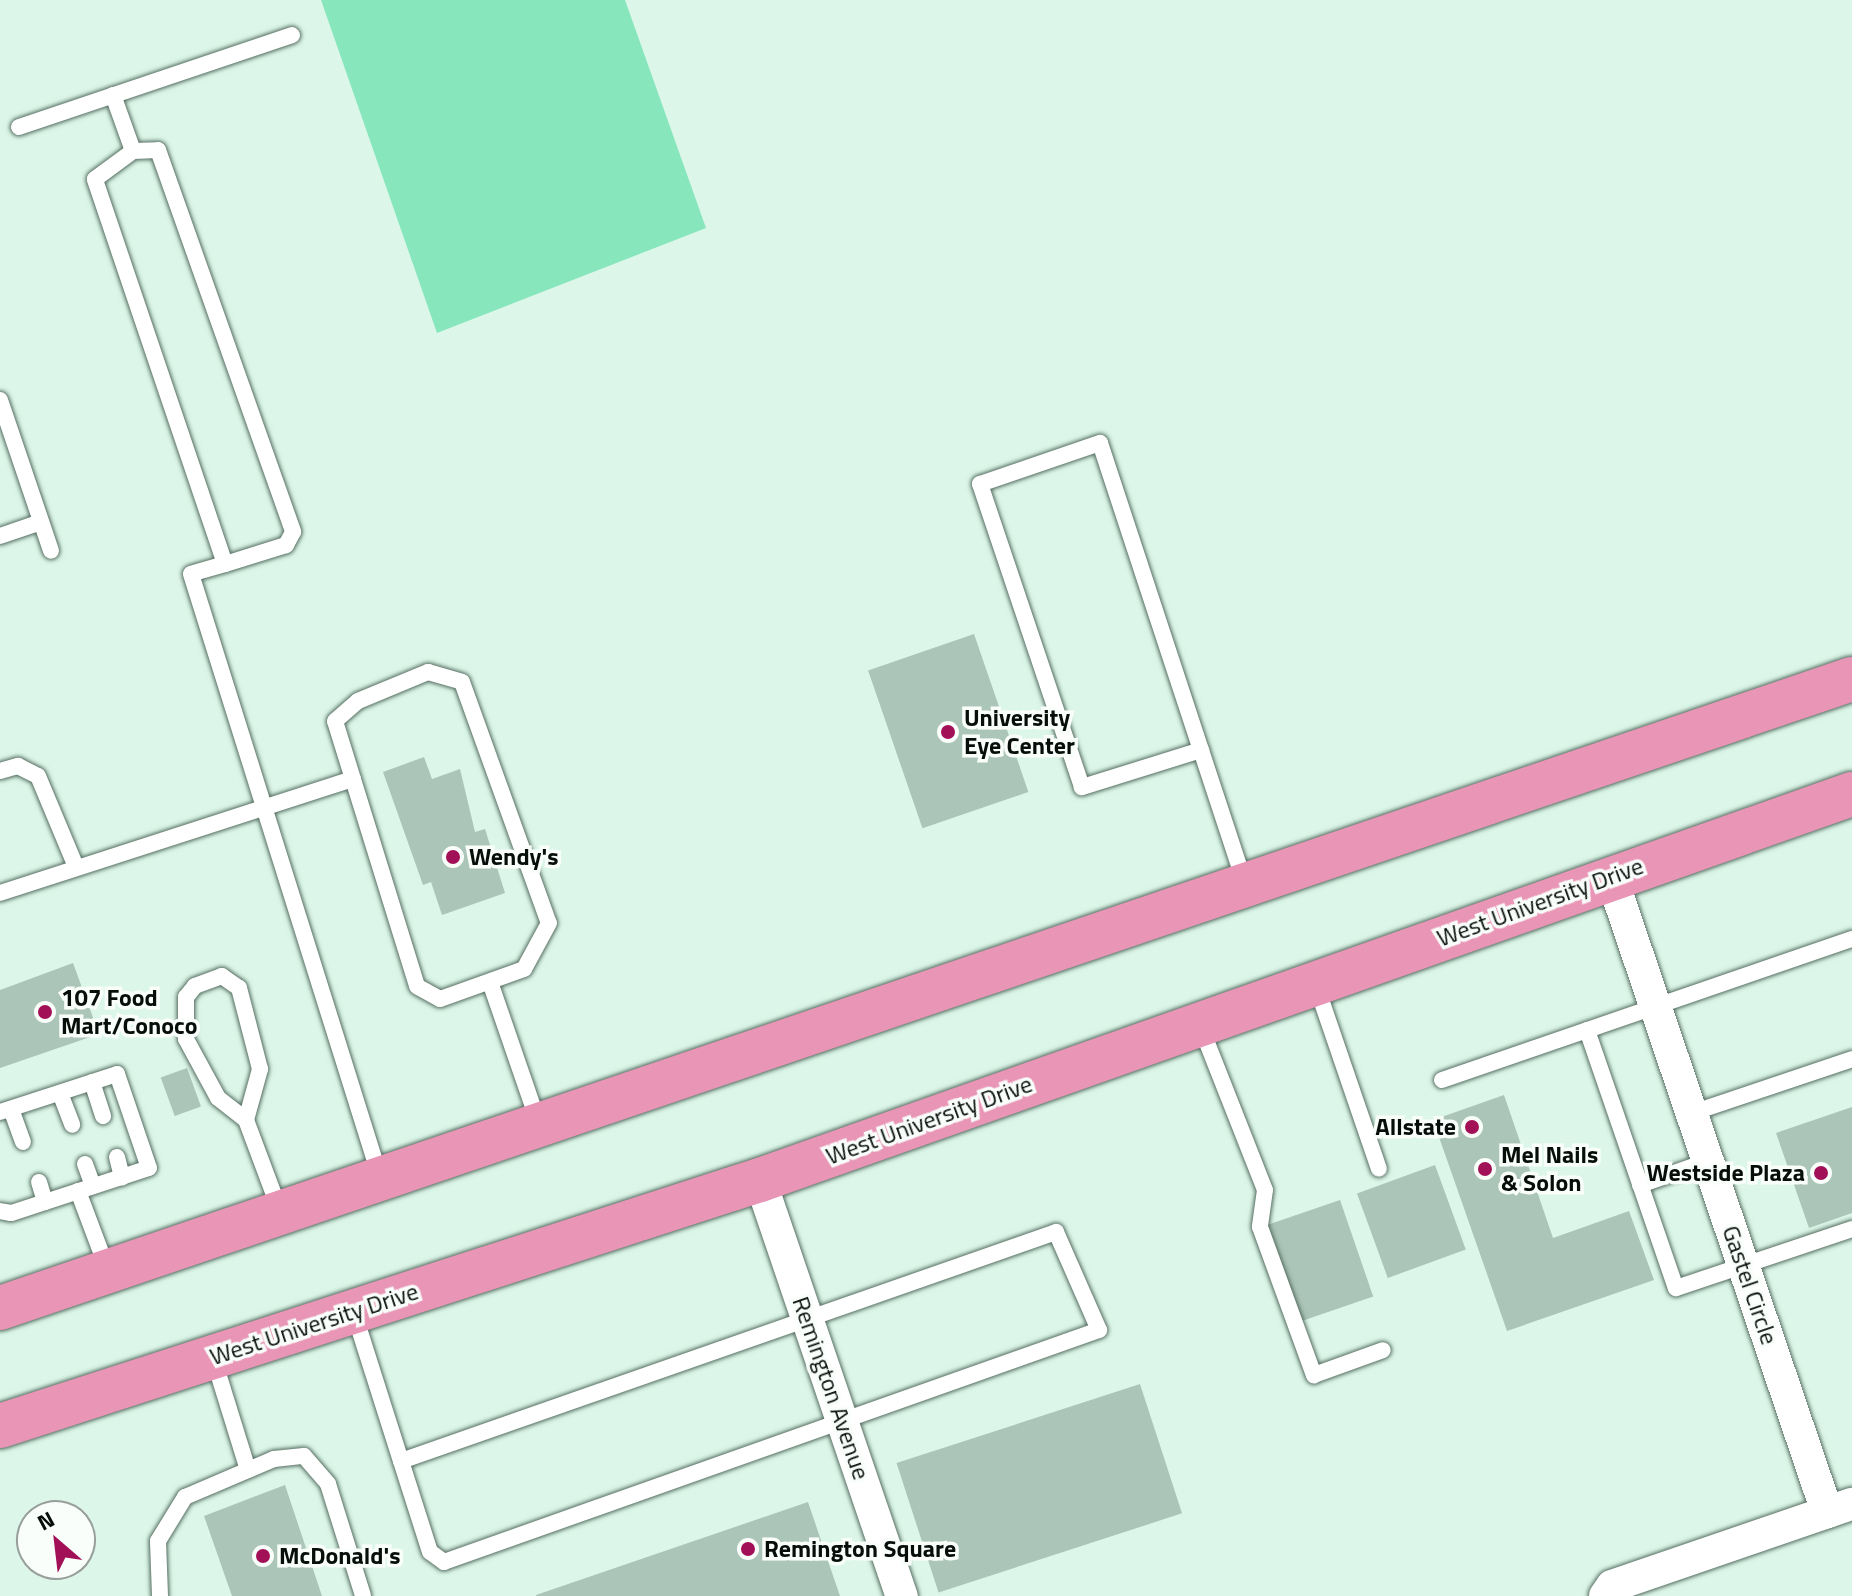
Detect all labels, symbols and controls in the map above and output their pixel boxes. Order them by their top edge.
place label: University Eye Center [964,704,1075,760]
marker: University Eye Center [939,723,957,741]
place label: Wendy's [469,843,559,871]
marker: Wendy's [444,848,462,866]
street label: West University Drive [1433,851,1647,953]
place label: 107 Food Mart/Conoco [61,984,197,1040]
marker: 107 Food Mart/Conoco [36,1003,54,1021]
street label: West University Drive [822,1069,1036,1171]
place label: Allstate [1375,1113,1456,1141]
marker: Allstate [1463,1118,1481,1136]
place label: Mel Nails & Solon [1501,1141,1598,1197]
place label: Westside Plaza [1647,1159,1805,1187]
marker: Mel Nails & Solon [1476,1160,1494,1178]
marker: Westside Plaza [1812,1164,1830,1182]
street label: Gastel Circle [1716,1222,1784,1348]
street label: West University Drive [206,1277,422,1371]
street label: Remington Avenue [786,1293,876,1483]
north arrow [16,1500,96,1580]
text: N [31,1502,60,1539]
place label: Remington Square [764,1535,956,1563]
marker: Remington Square [739,1540,757,1558]
place label: McDonald's [279,1542,400,1570]
marker: McDonald's [254,1547,272,1565]

